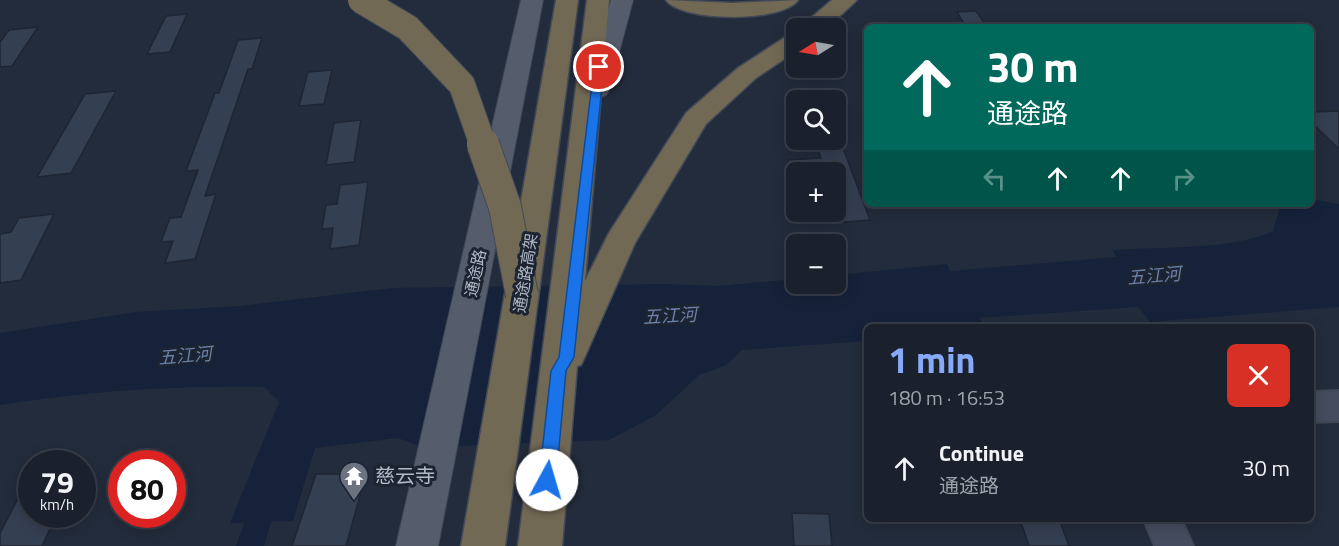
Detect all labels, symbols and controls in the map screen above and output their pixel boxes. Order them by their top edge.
north arrow [786,18,846,78]
map controls [786,18,846,294]
text: 30 m [987,34,1079,98]
pin [573,41,624,92]
icon: ahead [888,48,966,126]
icon: arrive [582,50,615,83]
button: search [786,90,846,150]
text: 通途路 [987,92,1068,133]
button: + [786,162,846,222]
icon: left [978,162,1011,195]
icon: ahead [1041,162,1074,195]
icon: ahead [1104,162,1137,195]
icon: right [1167,162,1200,195]
street label: 通途路高架 [507,232,543,314]
button: − [786,234,846,294]
street label: 通途路 [458,247,492,299]
water label: 五江河 [1126,259,1185,291]
water label: 五江河 [642,300,701,330]
text: 1 min [888,332,975,387]
water label: 五江河 [157,339,216,371]
button: close [1227,344,1290,407]
text: 180 m · 16:53 [888,382,1005,413]
text: Continue [939,436,1024,470]
position arrow [515,448,579,512]
speed limit sign: 80 [108,450,186,528]
text: 30 m [1242,451,1290,485]
icon: ahead [888,452,921,485]
text: 79 [40,459,74,505]
temple icon: 慈云寺 [338,460,370,502]
place label: 慈云寺 [375,460,435,491]
text: 通途路 [939,470,999,501]
text: km/h [40,493,74,516]

